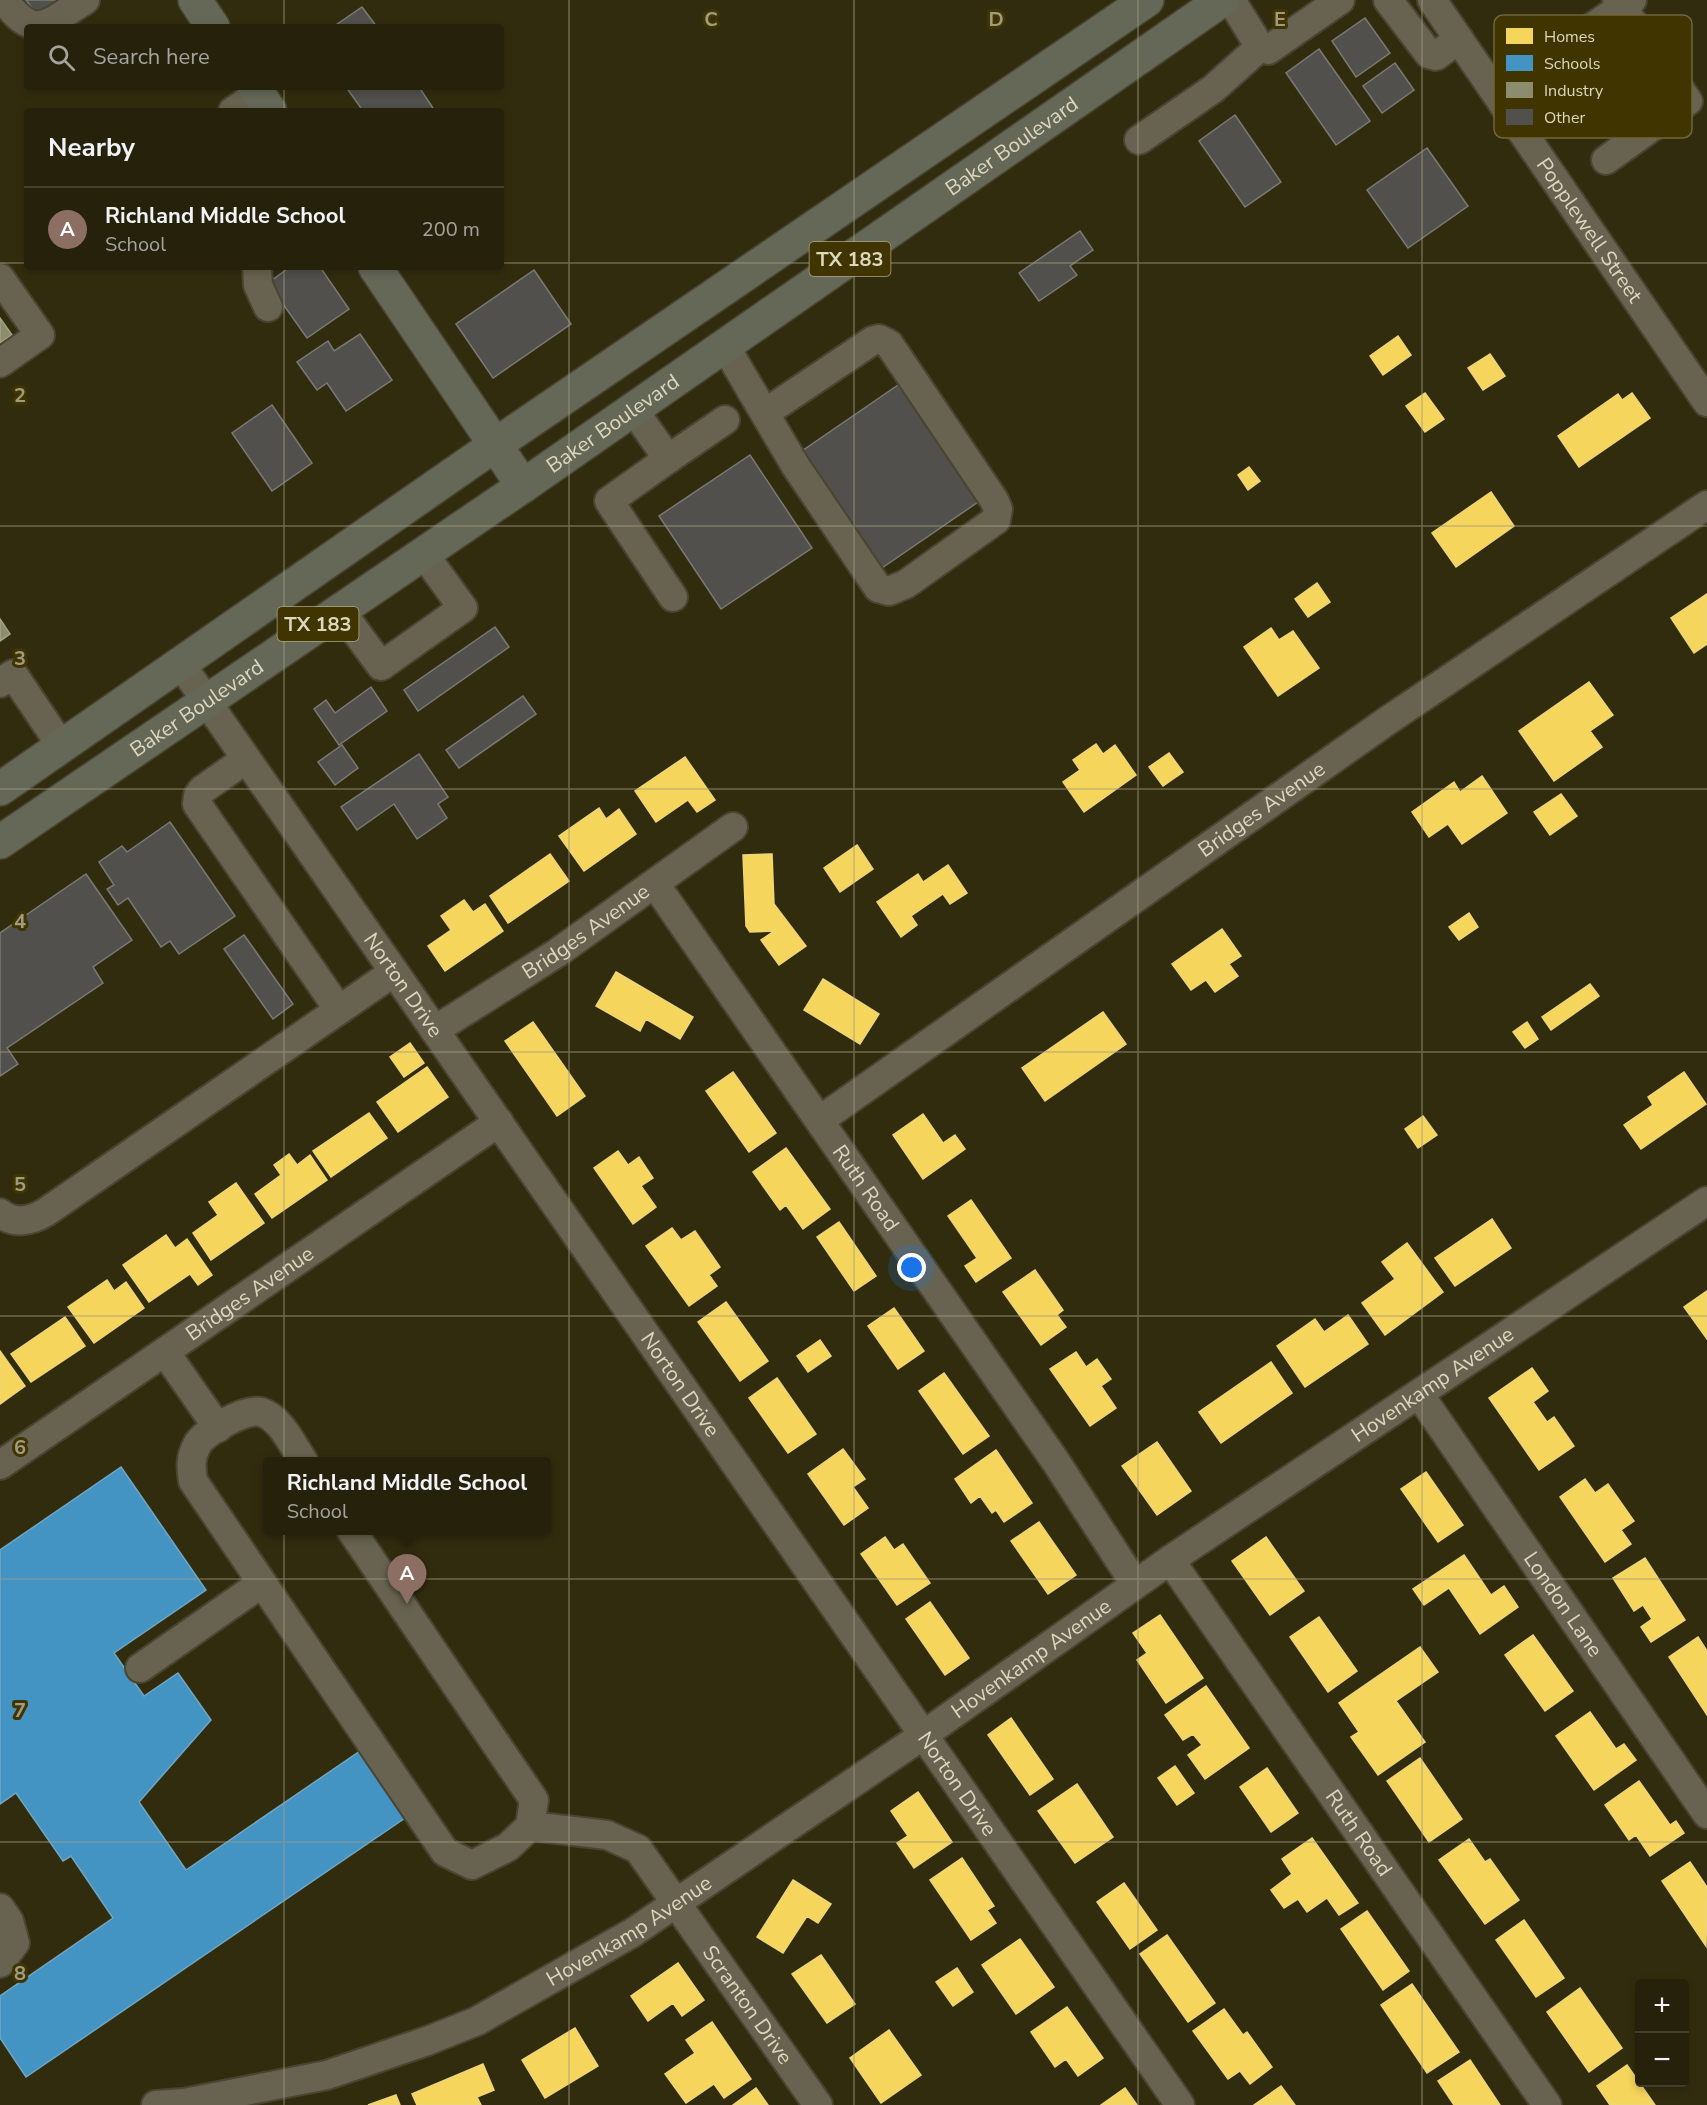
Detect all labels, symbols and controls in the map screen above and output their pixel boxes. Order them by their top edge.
text: C [704,6,718,33]
text: D [988,6,1004,33]
text: E [1274,6,1286,33]
legend [1494,15,1692,138]
search box [24,24,504,90]
text: Homes [1544,26,1595,48]
icon: search [45,41,78,74]
text: Search here [93,42,210,72]
text: Schools [1544,53,1600,75]
text: Industry [1544,80,1604,102]
street label: Baker Boulevard [940,90,1084,202]
text: Other [1544,107,1585,129]
text: Nearby [48,130,135,165]
street label: Popplewell Street [1530,152,1649,309]
text: Richland Middle School [105,201,345,231]
text: A [60,216,75,243]
text: 200 m [422,216,480,243]
text: School [105,231,166,258]
road number: TX 183 [810,242,890,276]
street label: Baker Boulevard [541,368,685,480]
text: 2 [14,382,26,409]
road number: TX 183 [278,607,358,641]
text: 3 [14,645,26,672]
street label: Baker Boulevard [124,653,269,764]
street label: Bridges Avenue [1192,755,1331,864]
street label: Bridges Avenue [517,877,655,986]
text: 4 [14,908,26,935]
street label: Norton Drive [357,927,449,1043]
street label: Ruth Road [826,1139,906,1237]
text: 5 [14,1171,26,1198]
street label: Bridges Avenue [180,1240,319,1347]
your location [897,1253,926,1282]
street label: Hovenkamp Avenue [1346,1320,1519,1449]
street label: Norton Drive [634,1327,726,1442]
text: 6 [14,1434,26,1461]
popup [263,1457,551,1535]
text: Richland Middle School [287,1468,527,1498]
text: School [287,1498,348,1525]
street label: London Lane [1517,1546,1609,1662]
pin: A [388,1554,426,1604]
street label: Hovenkamp Avenue [946,1592,1117,1725]
text: 7 [14,1697,26,1724]
street label: Norton Drive [911,1726,1003,1842]
street label: Ruth Road [1319,1784,1399,1882]
street label: Hovenkamp Avenue [541,1869,717,1993]
street label: Scranton Drive [696,1940,799,2070]
text: 8 [14,1960,26,1987]
map controls [1635,1979,1689,2087]
button: + [1635,1979,1689,2033]
button: − [1635,2033,1689,2087]

